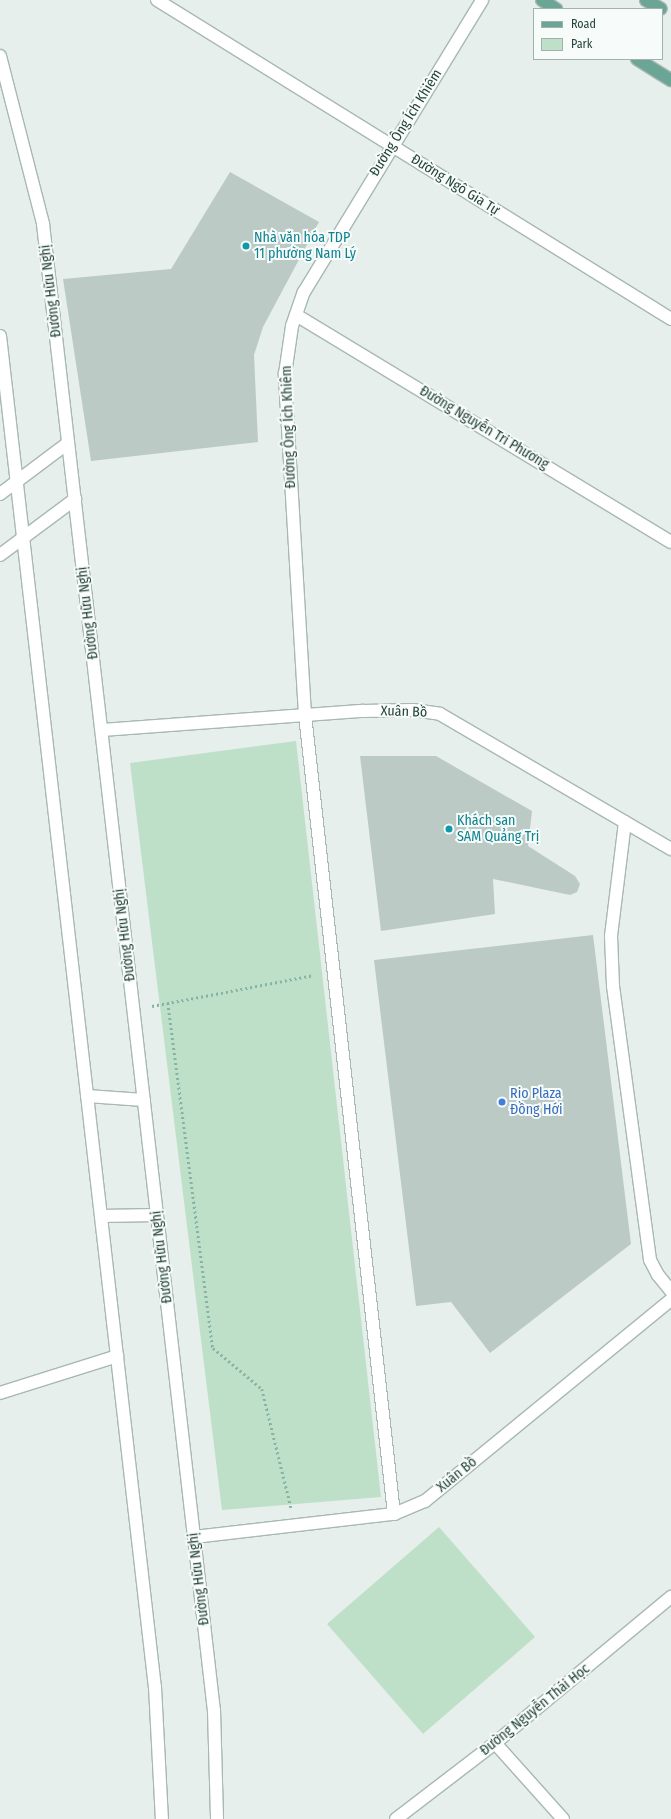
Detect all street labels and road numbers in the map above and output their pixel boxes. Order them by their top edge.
street label: Đường Ông Ích Khiêm [366,66,446,180]
street label: Đường Ngô Gia Tự [408,151,502,219]
street label: Đường Hữu Nghị [37,244,65,338]
street label: Đường Ông Ích Khiêm [278,365,300,489]
street label: Đường Nguyễn Tri Phương [416,383,552,473]
street label: Đường Hữu Nghị [74,566,102,660]
street label: Xuân Bồ [380,703,428,721]
street label: Đường Hữu Nghị [111,888,139,982]
street label: Đường Hữu Nghị [148,1210,176,1304]
street label: Xuân Bồ [434,1454,480,1496]
street label: Đường Hữu Nghị [185,1532,213,1626]
street label: Đường Nguyễn Thái Học [477,1661,593,1759]

